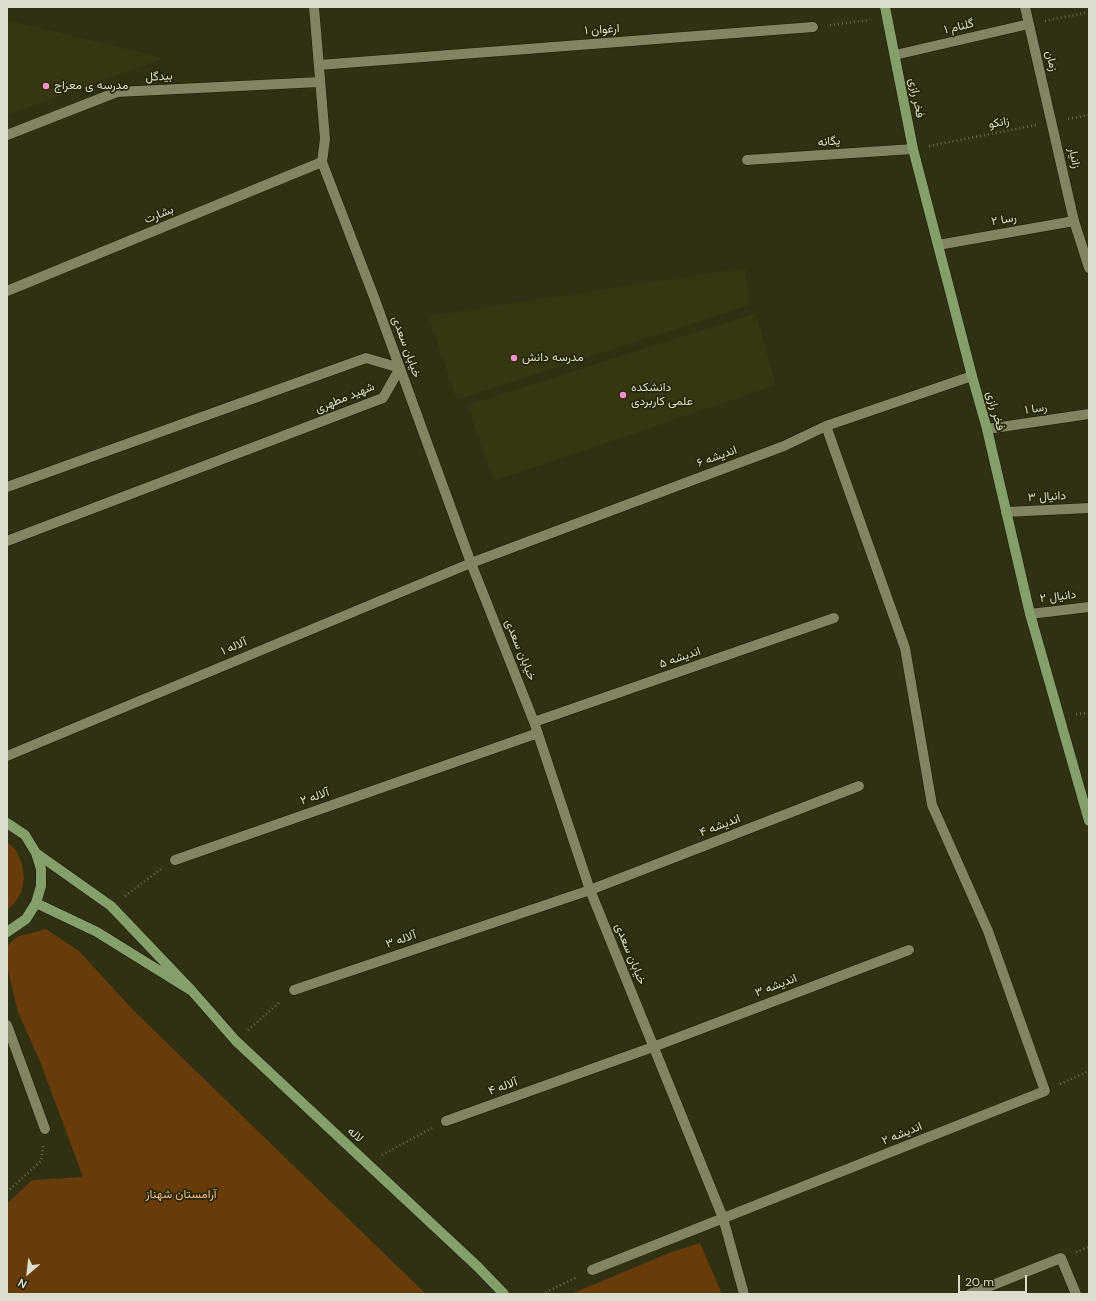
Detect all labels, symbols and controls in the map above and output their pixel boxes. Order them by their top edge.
street label: گلنام ۱ [943,17,975,37]
street label: ارغوان ۱ [584,22,620,38]
street label: زمان [1041,49,1061,73]
street label: بیدگل [145,69,173,85]
street label: فخر رازی [905,77,927,119]
place label: مدرسه ی معراج [54,79,128,93]
marker: مدرسه ی معراج [41,81,51,91]
street label: زانکو [987,114,1011,132]
street label: یگانه [817,134,841,150]
street label: زانیار [1065,146,1083,170]
street label: بشارت [142,203,176,227]
street label: رسا ۲ [990,211,1018,229]
street label: خیابان سعدی [388,314,424,380]
place label: مدرسه دانش [522,351,584,365]
marker: مدرسه دانش [509,353,519,363]
street label: شهید مطهری [313,380,377,416]
place label: دانشکده علمی کاربردی [631,381,693,409]
marker: دانشکده علمی کاربردی [618,390,628,400]
street label: فخر رازی [983,390,1007,432]
street label: رسا ۱ [1024,400,1048,418]
street label: اندیشه ۶ [695,443,739,471]
street label: دانیال ۳ [1028,489,1066,505]
street label: دانیال ۲ [1039,588,1077,606]
street label: خیابان سعدی [501,617,539,683]
street label: آلاله ۱ [219,635,249,659]
street label: اندیشه ۵ [657,644,703,672]
street label: آلاله ۲ [299,785,331,809]
street label: اندیشه ۴ [697,812,743,840]
street label: خیابان سعدی [611,921,649,987]
street label: آلاله ۳ [384,928,418,952]
street label: اندیشه ۳ [753,971,799,1001]
street label: آلاله ۴ [486,1075,520,1099]
street label: اندیشه ۲ [880,1119,924,1149]
street label: لاله [344,1124,366,1146]
park label: آرامستان شهناز [145,1188,217,1202]
north arrow [8,1253,48,1293]
scale bar [960,1267,1029,1293]
text: 20 m [965,1274,994,1290]
text: N [16,1276,29,1292]

